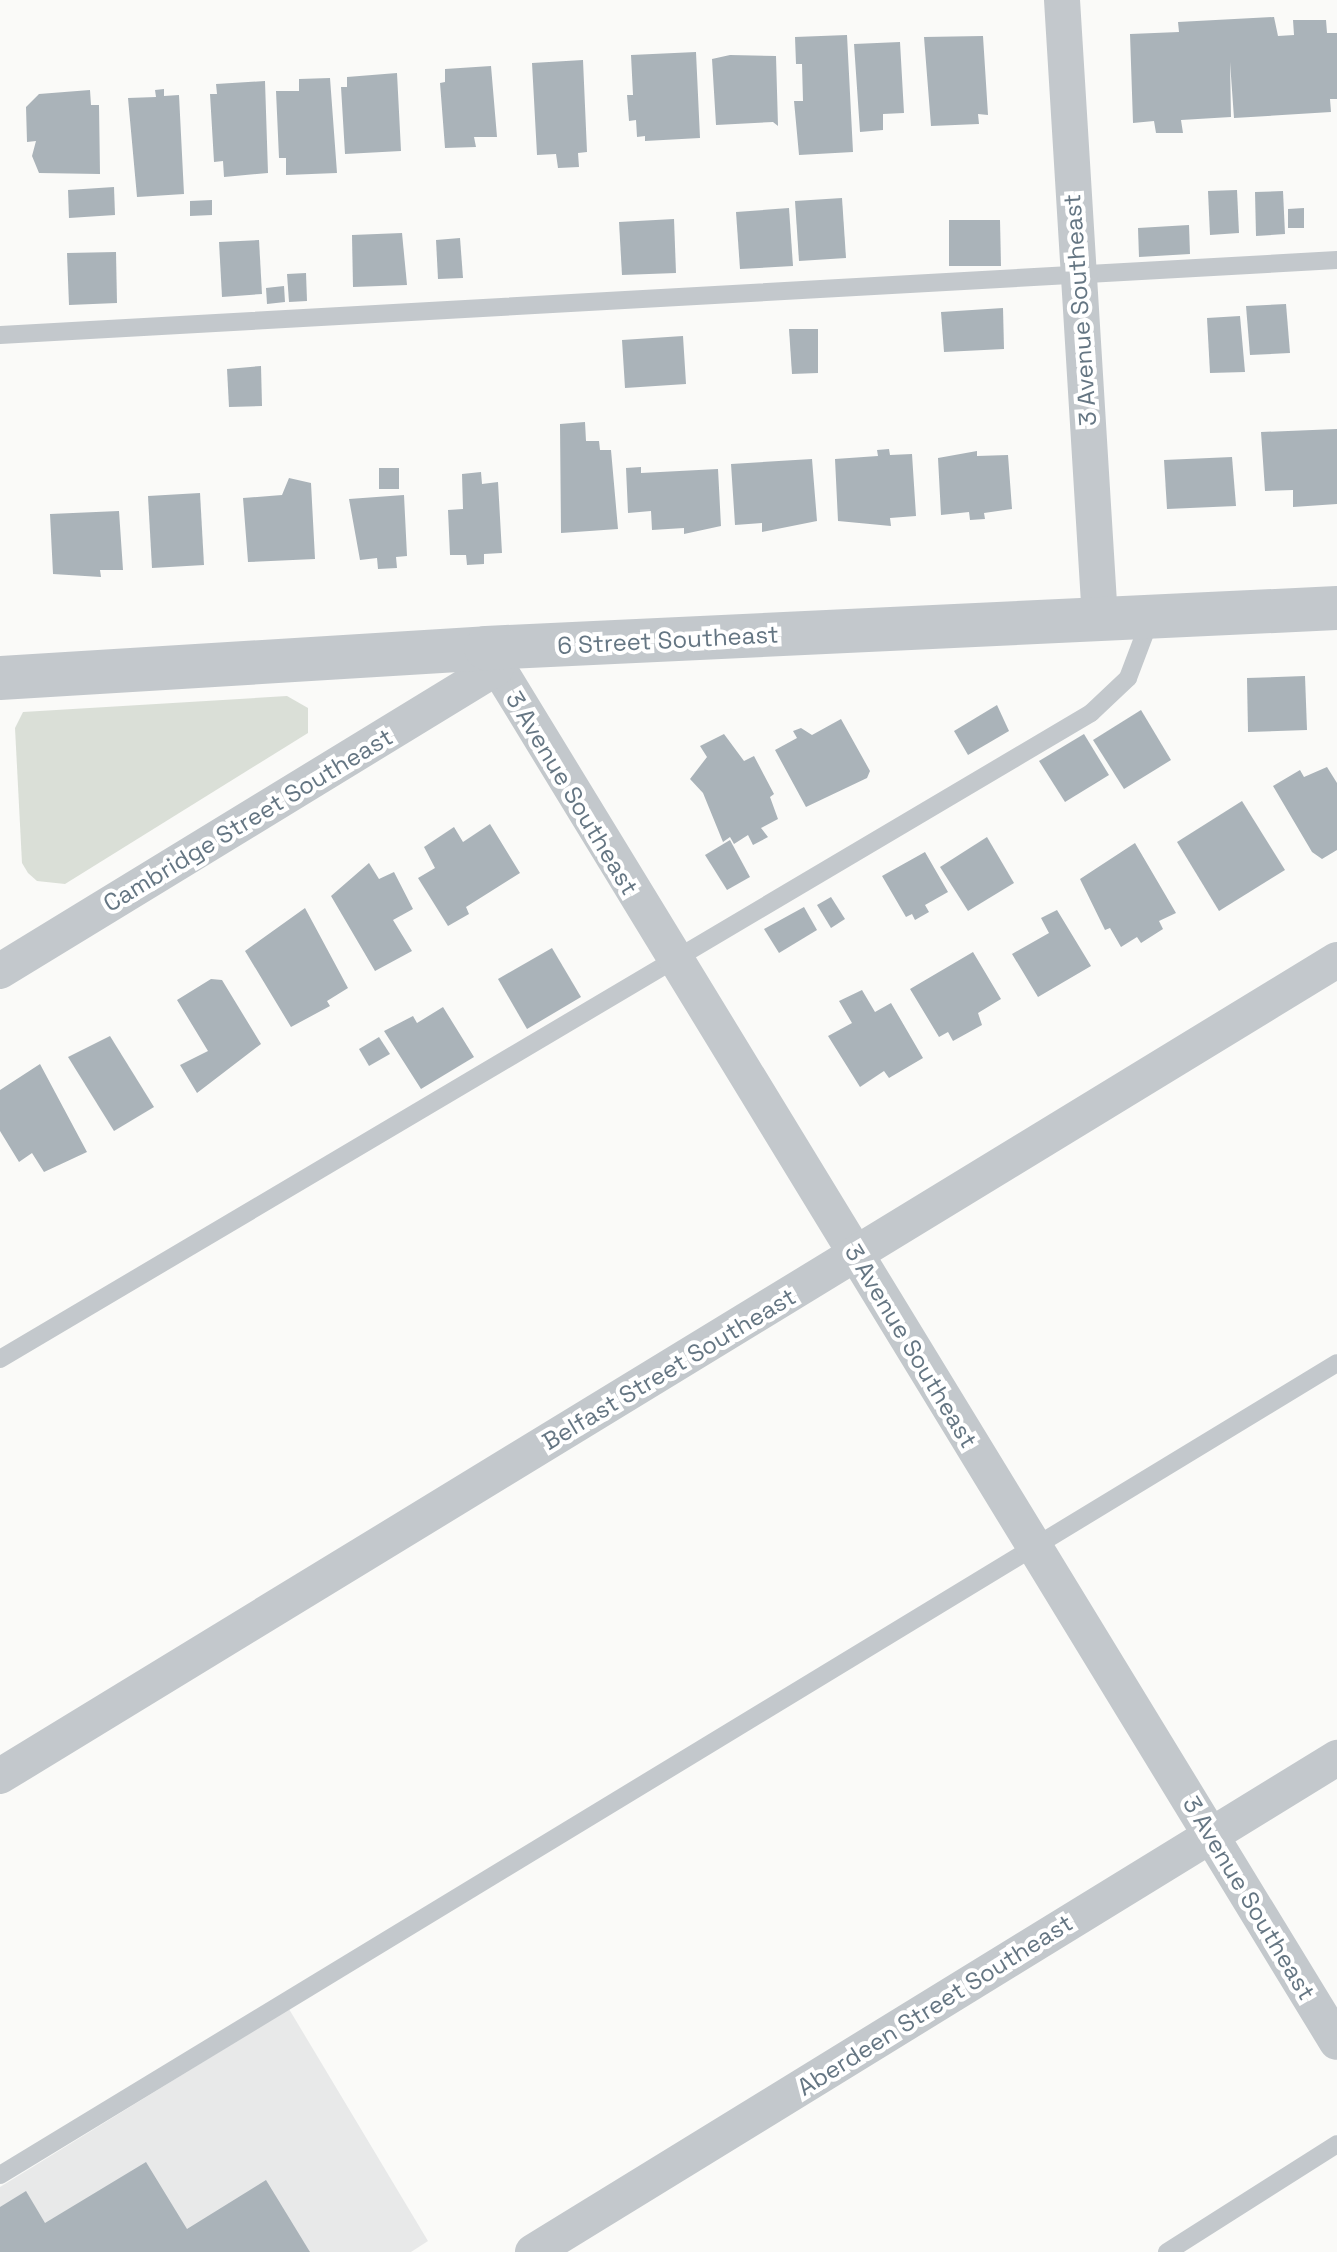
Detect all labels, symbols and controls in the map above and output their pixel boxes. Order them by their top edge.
street label: 3 Avenue Southeast [1058,193,1102,427]
street label: 6 Street Southeast [557,620,779,660]
street label: 3 Avenue Southeast [500,686,644,900]
street label: Cambridge Street Southeast [98,722,398,918]
street label: 3 Avenue Southeast [839,1239,983,1453]
street label: Belfast Street Southeast [537,1282,801,1456]
street label: 3 Avenue Southeast [1177,1791,1321,2005]
street label: Aberdeen Street Southeast [792,1908,1078,2102]

